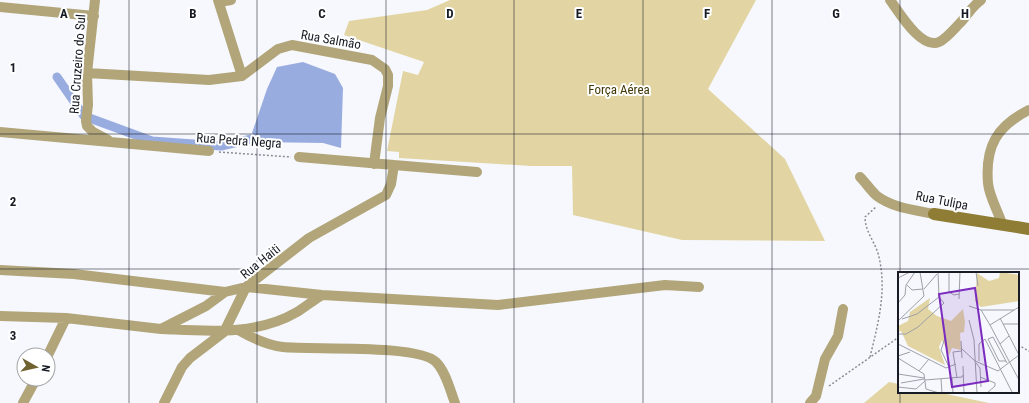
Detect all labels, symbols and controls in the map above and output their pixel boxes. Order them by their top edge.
text: A [60,6,68,21]
text: B [189,6,197,21]
text: C [318,6,326,21]
text: D [446,6,454,21]
text: E [576,6,583,21]
text: F [704,6,710,21]
text: G [832,6,840,21]
text: H [961,6,969,21]
street label: Rua Cruzeiro do Sul [67,14,88,114]
street label: Rua Salmão [300,27,362,52]
text: 1 [10,60,16,75]
park label: Força Aérea [588,82,650,97]
street label: Rua Pedra Negra [196,130,282,151]
street label: Rua Tulipa [914,188,969,213]
text: 2 [10,194,17,209]
street label: Rua Haiti [238,241,283,282]
inset map [898,272,1019,393]
text: 3 [10,328,16,343]
north arrow [16,347,56,387]
text: N [38,364,52,373]

